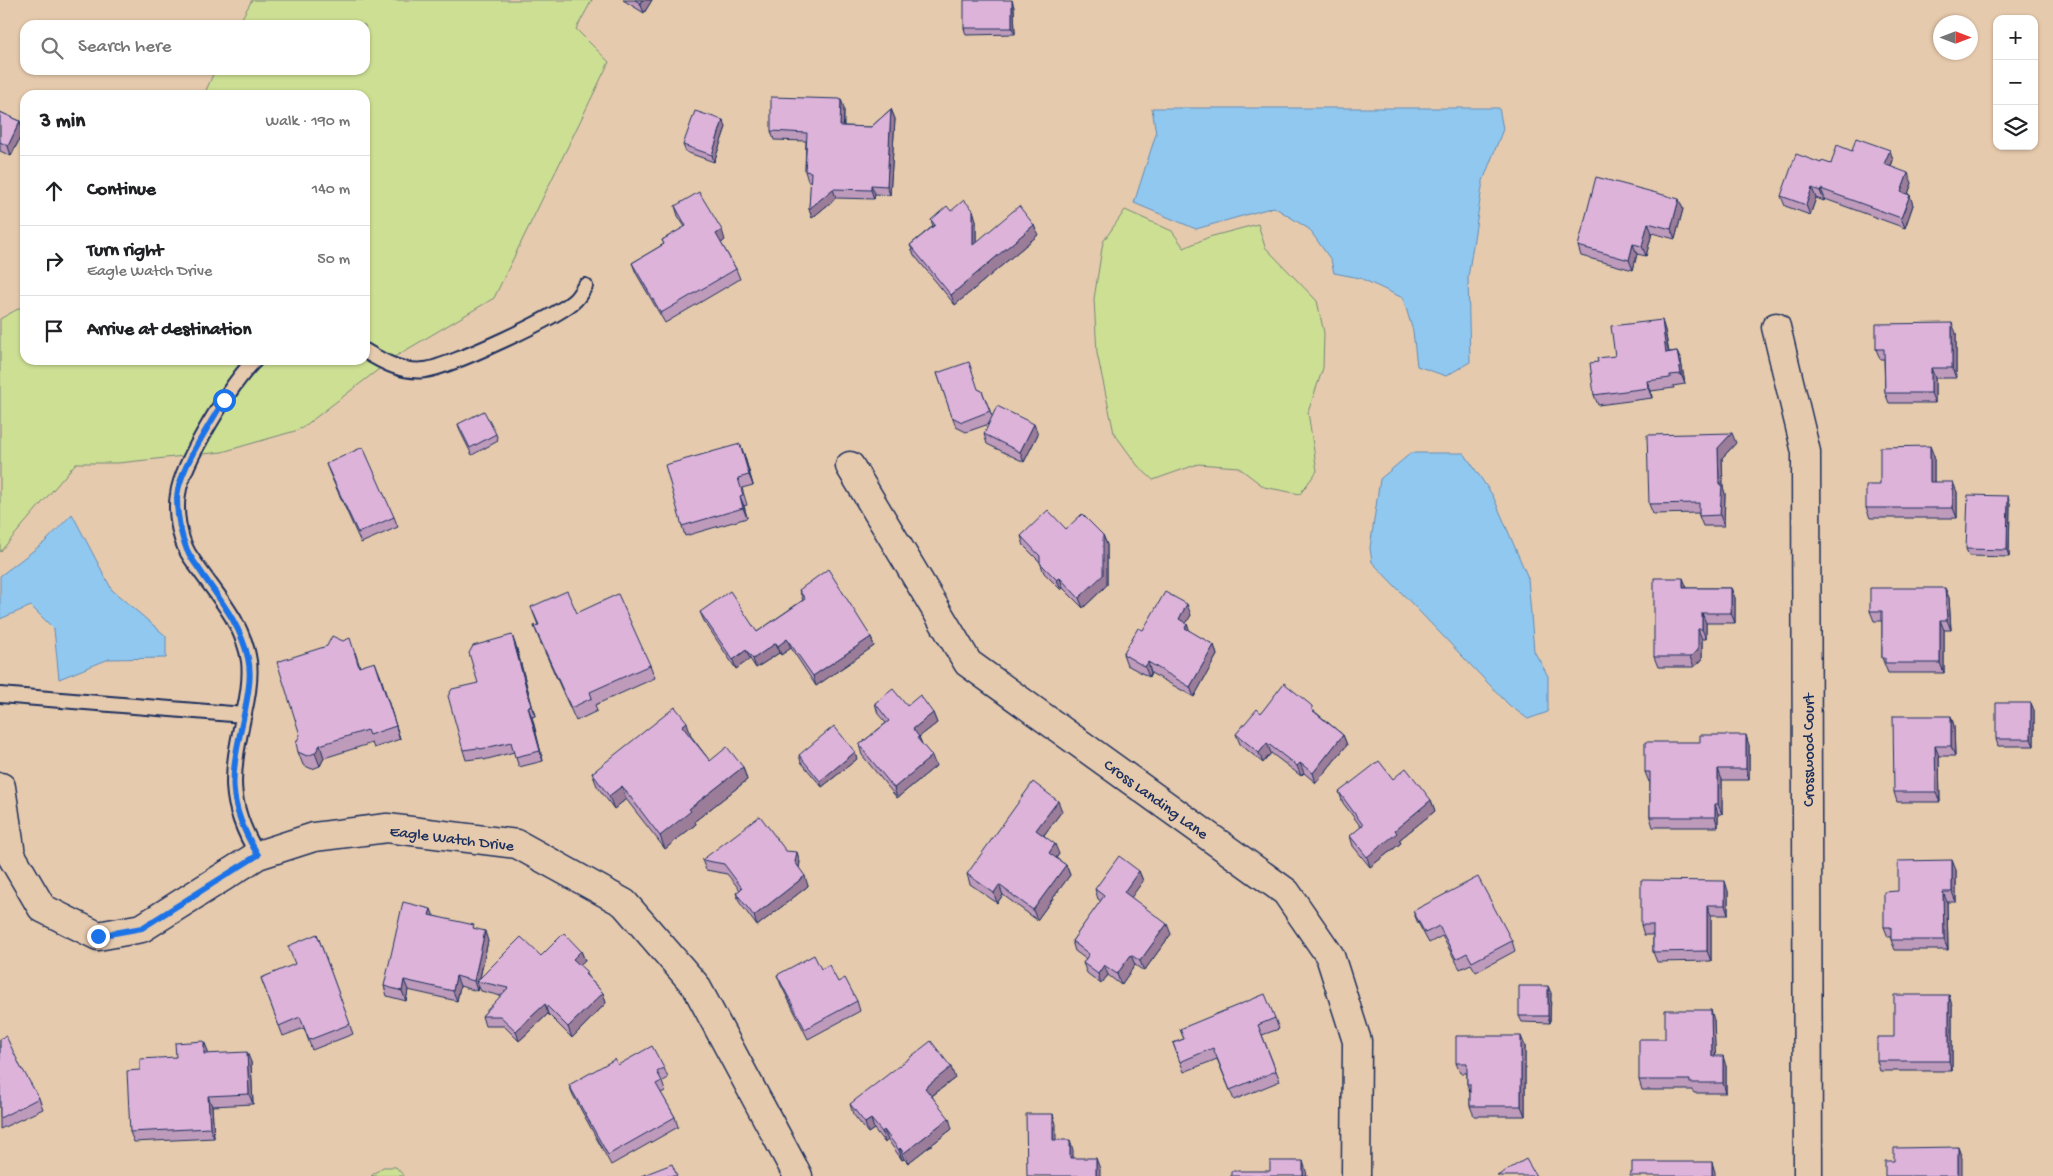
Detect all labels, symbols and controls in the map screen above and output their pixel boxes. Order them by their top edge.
north arrow [1933,15,1978,60]
map controls [1993,15,2038,150]
button: + [1993,15,2038,60]
search box [20,20,370,75]
icon: search [38,34,66,62]
text: Search here [78,36,172,59]
button: − [1993,60,2038,105]
button: layers [1993,105,2038,150]
text: 3 min [40,110,85,135]
text: Walk · 190 m [266,113,350,132]
icon: ahead [40,177,68,205]
text: Continue [87,179,156,202]
text: 140 m [312,181,350,200]
text: Turn right [87,240,163,263]
icon: right [40,247,68,275]
text: 50 m [317,251,350,270]
text: Eagle Watch Drive [87,263,212,282]
icon: arrive [40,317,68,345]
text: Arrive at destination [87,319,251,342]
route start [213,389,236,412]
street label: Crosswood Court [1801,692,1820,807]
street label: Cross Landing Lane [1099,757,1211,846]
street label: Eagle Watch Drive [388,823,516,858]
route end [87,925,110,948]

